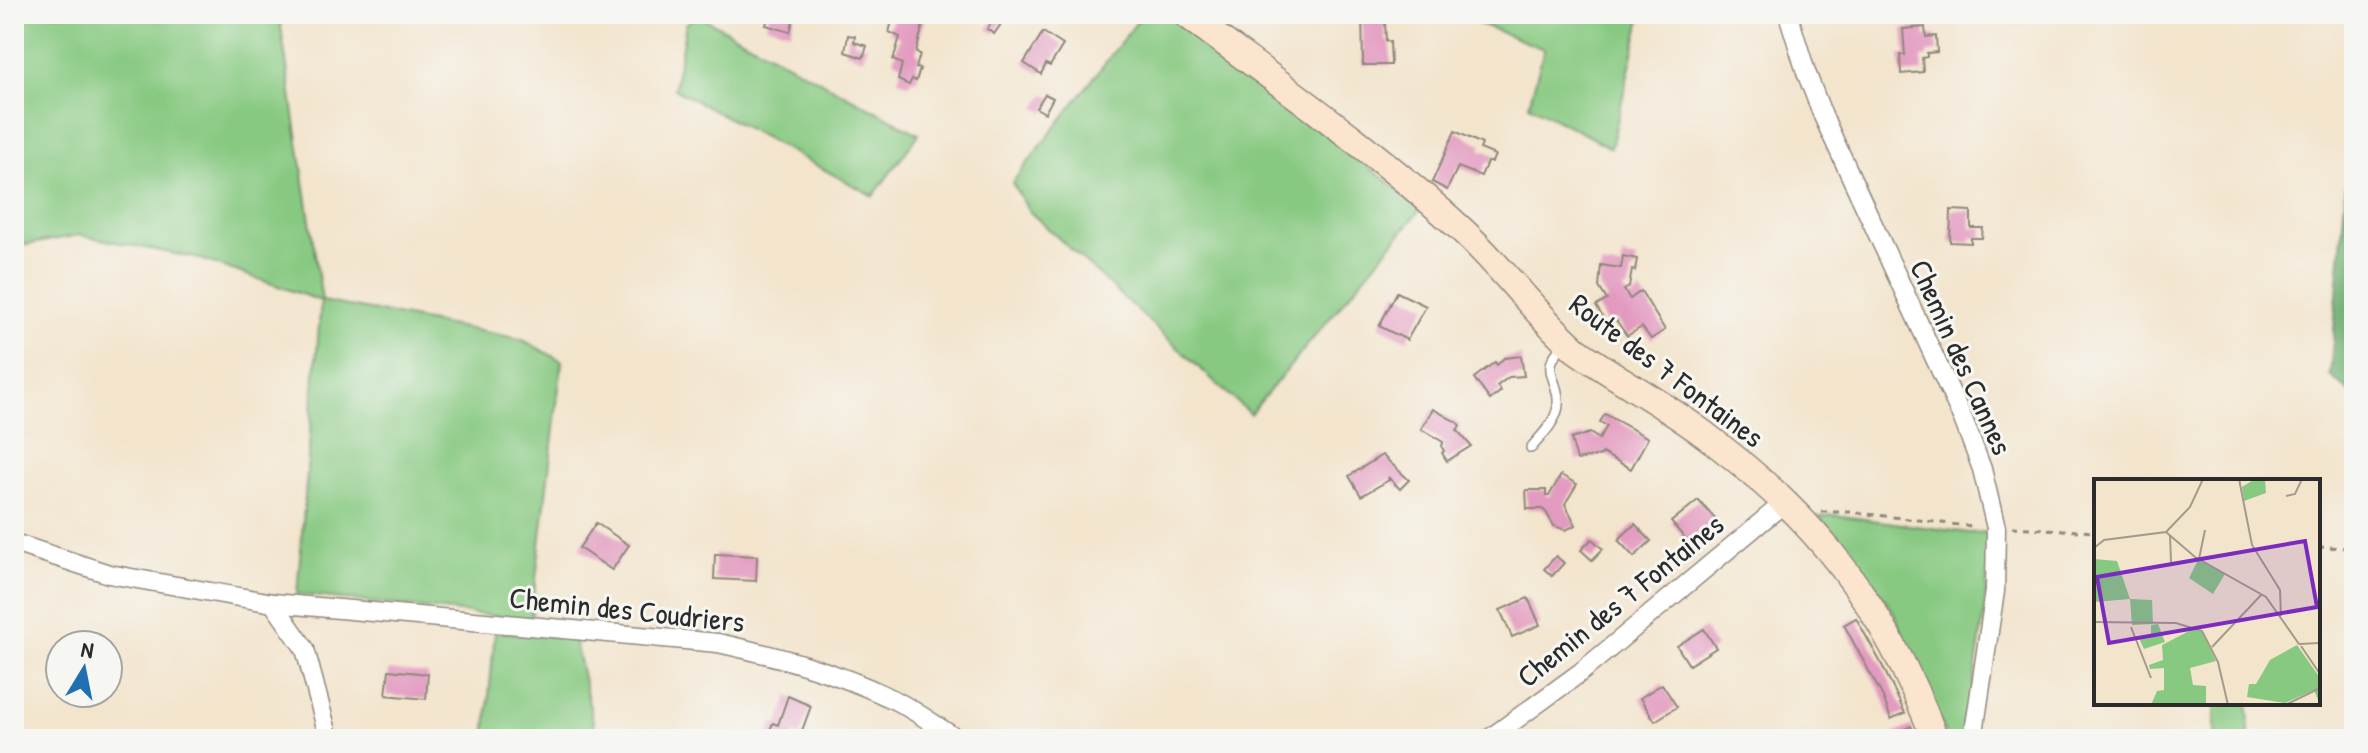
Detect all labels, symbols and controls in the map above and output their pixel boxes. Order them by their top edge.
street label: Chemin des Cannes [1901,253,2023,461]
street label: Route des 7 Fontaines [1562,284,1772,456]
inset map [2094,479,2320,705]
street label: Chemin des 7 Fontaines [1508,504,1732,696]
street label: Chemin des Coudriers [507,577,747,641]
north arrow [44,629,124,709]
text: N [79,634,96,665]

